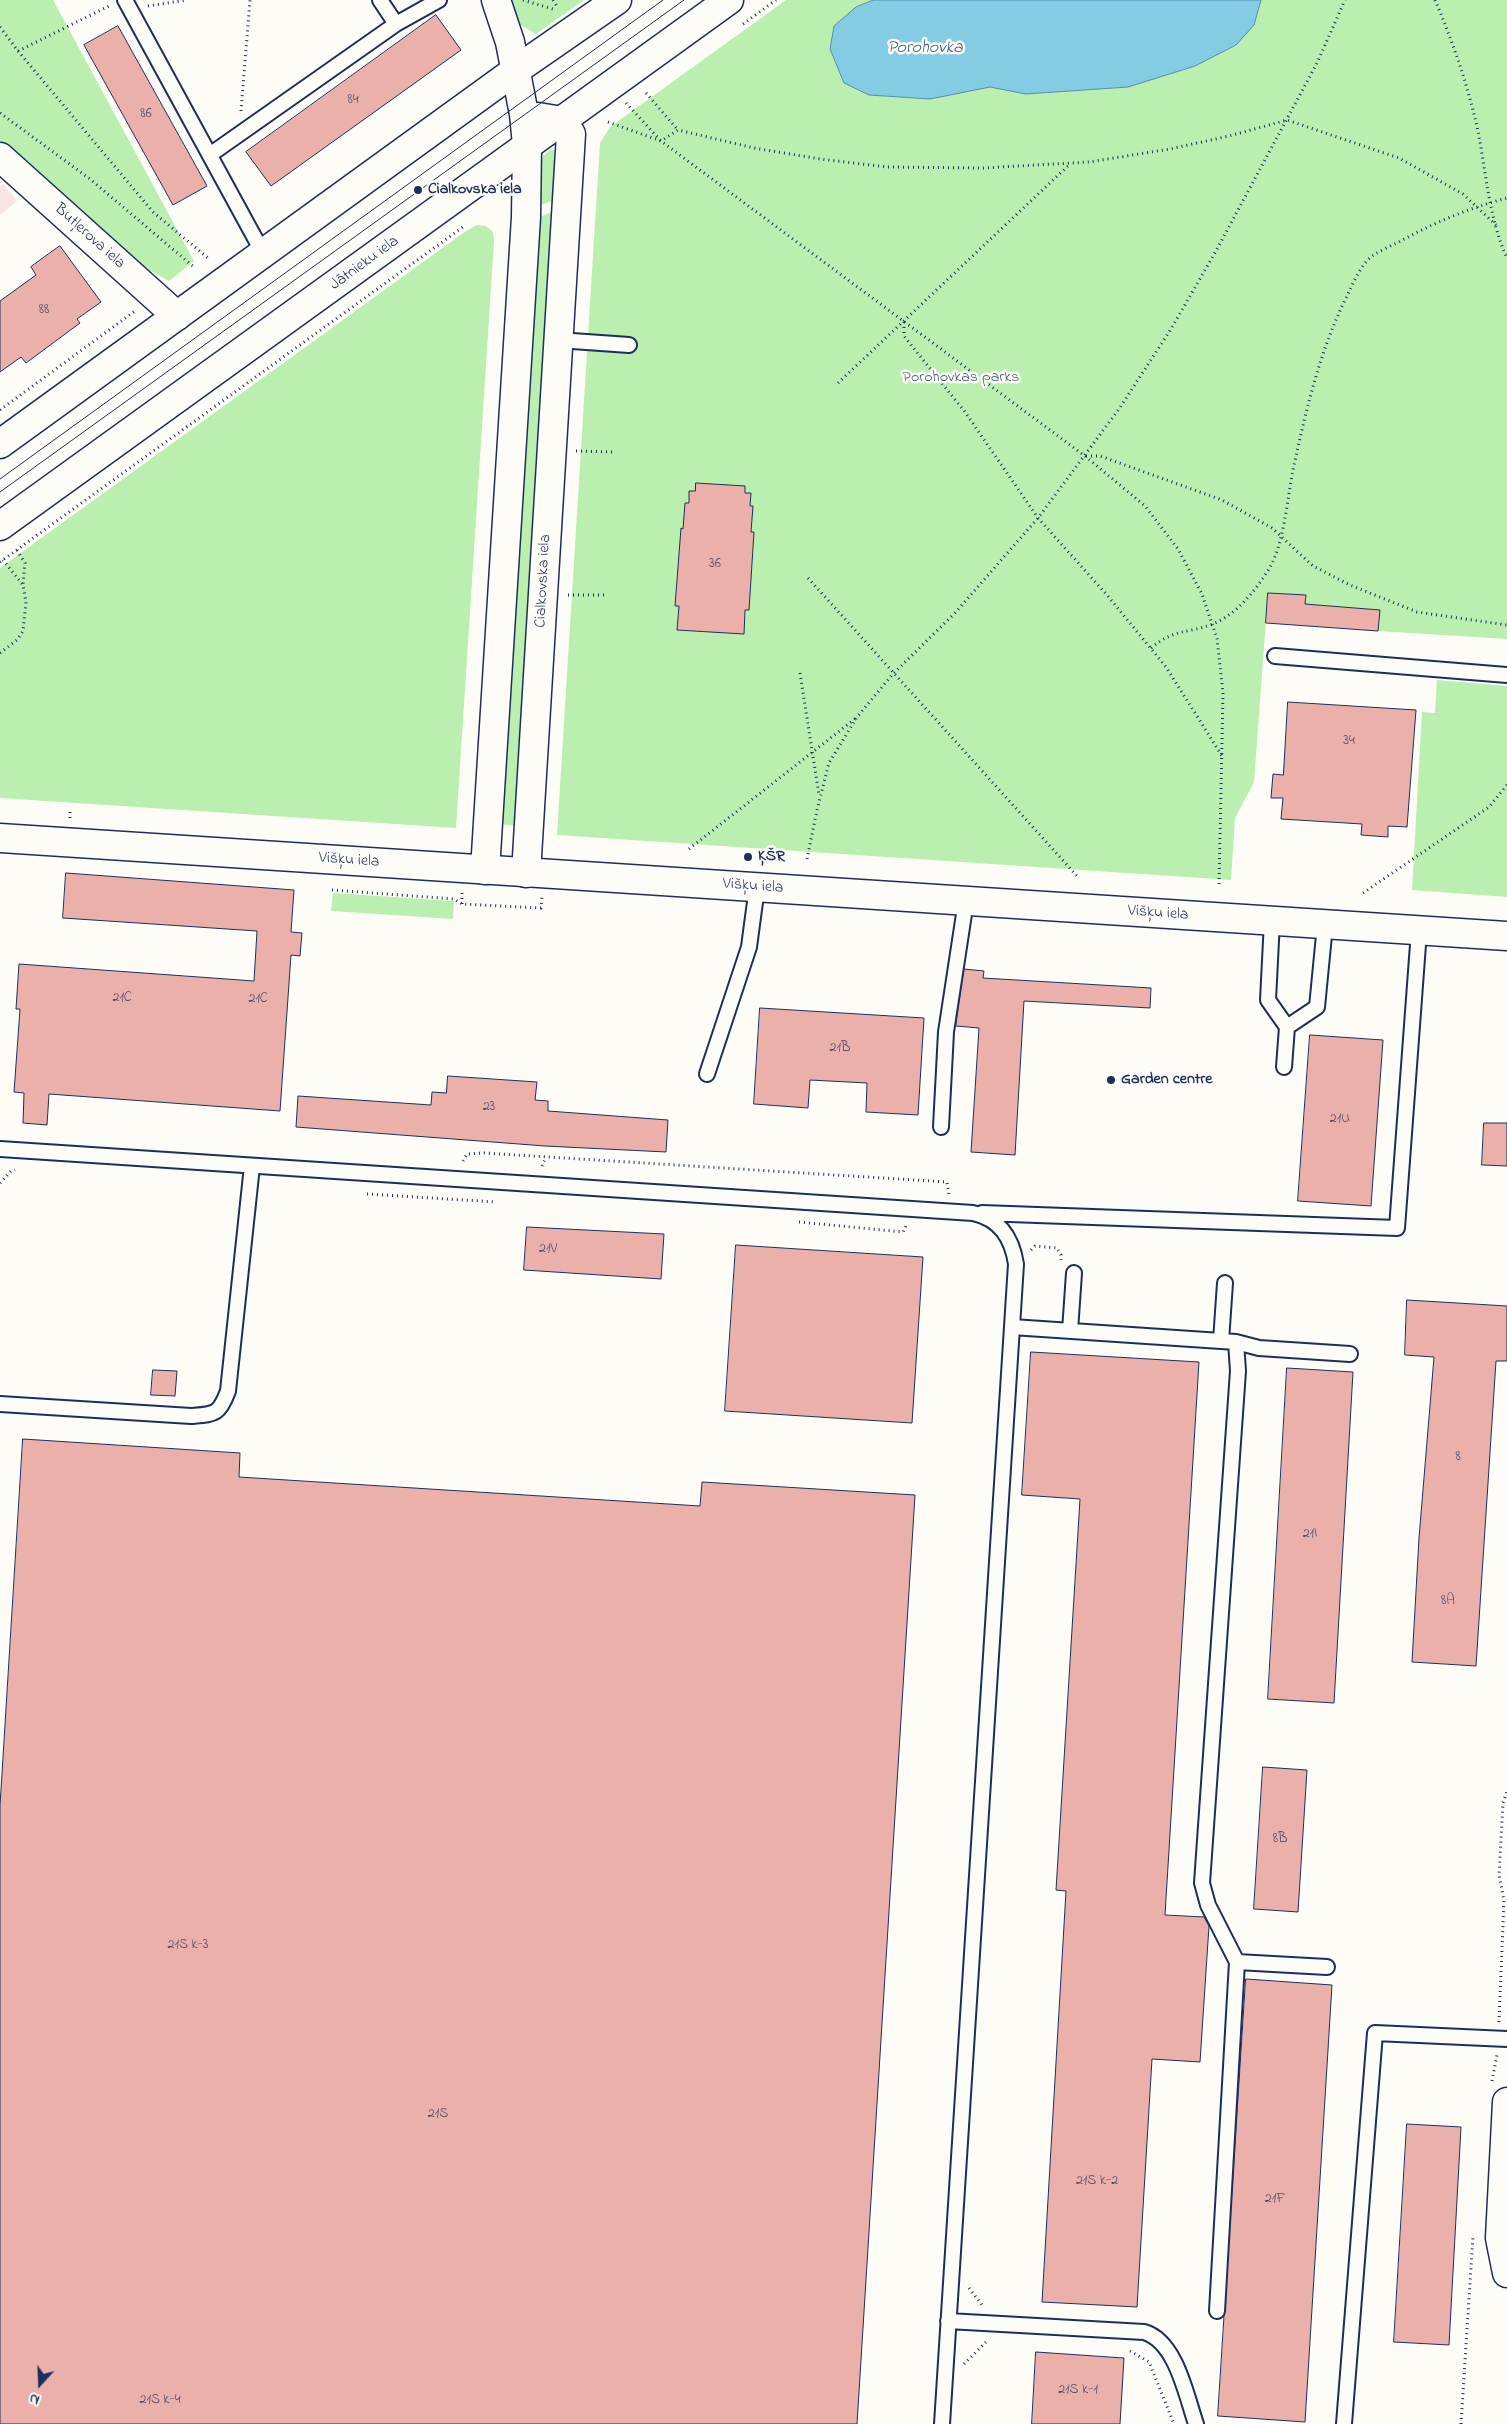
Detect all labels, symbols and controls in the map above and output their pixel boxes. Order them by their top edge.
water label: Porohovka [887,38,963,60]
house number: 84 [347,93,359,109]
house number: 86 [140,107,152,123]
place label: Cialkovska iela [428,180,522,200]
marker: Cialkovska iela [412,184,424,196]
street label: Butļerova iela [50,200,128,274]
street label: Jātnieku iela [327,233,403,295]
house number: 88 [39,303,49,319]
park label: Porohovkas parks [903,368,1019,388]
street label: Cialkovska iela [532,534,556,628]
house number: 36 [709,557,721,573]
house number: 34 [1343,734,1355,750]
place label: ĶŠR [758,847,785,867]
street label: Višķu iela [318,849,380,873]
marker: ĶŠR [742,851,754,863]
street label: Višķu iela [722,875,784,899]
street label: Višķu iela [1127,902,1189,926]
house number: 21C [112,991,132,1007]
house number: 21C [248,992,268,1008]
house number: 21B [830,1041,850,1057]
place label: Garden centre [1121,1070,1212,1090]
marker: Garden centre [1105,1074,1117,1086]
house number: 23 [483,1100,495,1116]
house number: 21U [1330,1112,1350,1128]
house number: 21V [539,1242,557,1258]
house number: 8 [1455,1450,1461,1466]
house number: 21I [1303,1527,1317,1543]
house number: 8A [1441,1594,1455,1610]
house number: 8B [1273,1832,1287,1848]
house number: 21S k-3 [167,1938,209,1954]
house number: 21S [428,2107,448,2123]
house number: 21S k-2 [1076,2174,1118,2190]
house number: 21F [1265,2192,1285,2208]
north arrow [15,2359,65,2409]
house number: 21S k-1 [1058,2383,1098,2399]
text: N [27,2387,43,2410]
house number: 21S k-4 [139,2393,181,2409]

